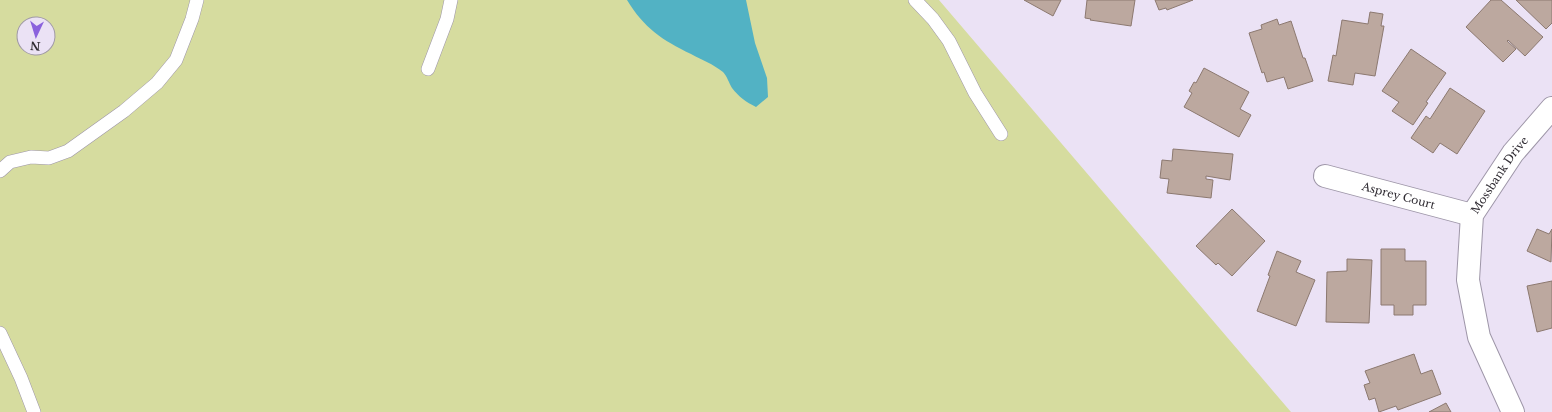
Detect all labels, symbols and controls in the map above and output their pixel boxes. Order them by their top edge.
north arrow [16,16,56,56]
text: N [29,39,41,53]
street label: Mossbank Drive [1468,134,1531,216]
street label: Asprey Court [1359,179,1437,212]

